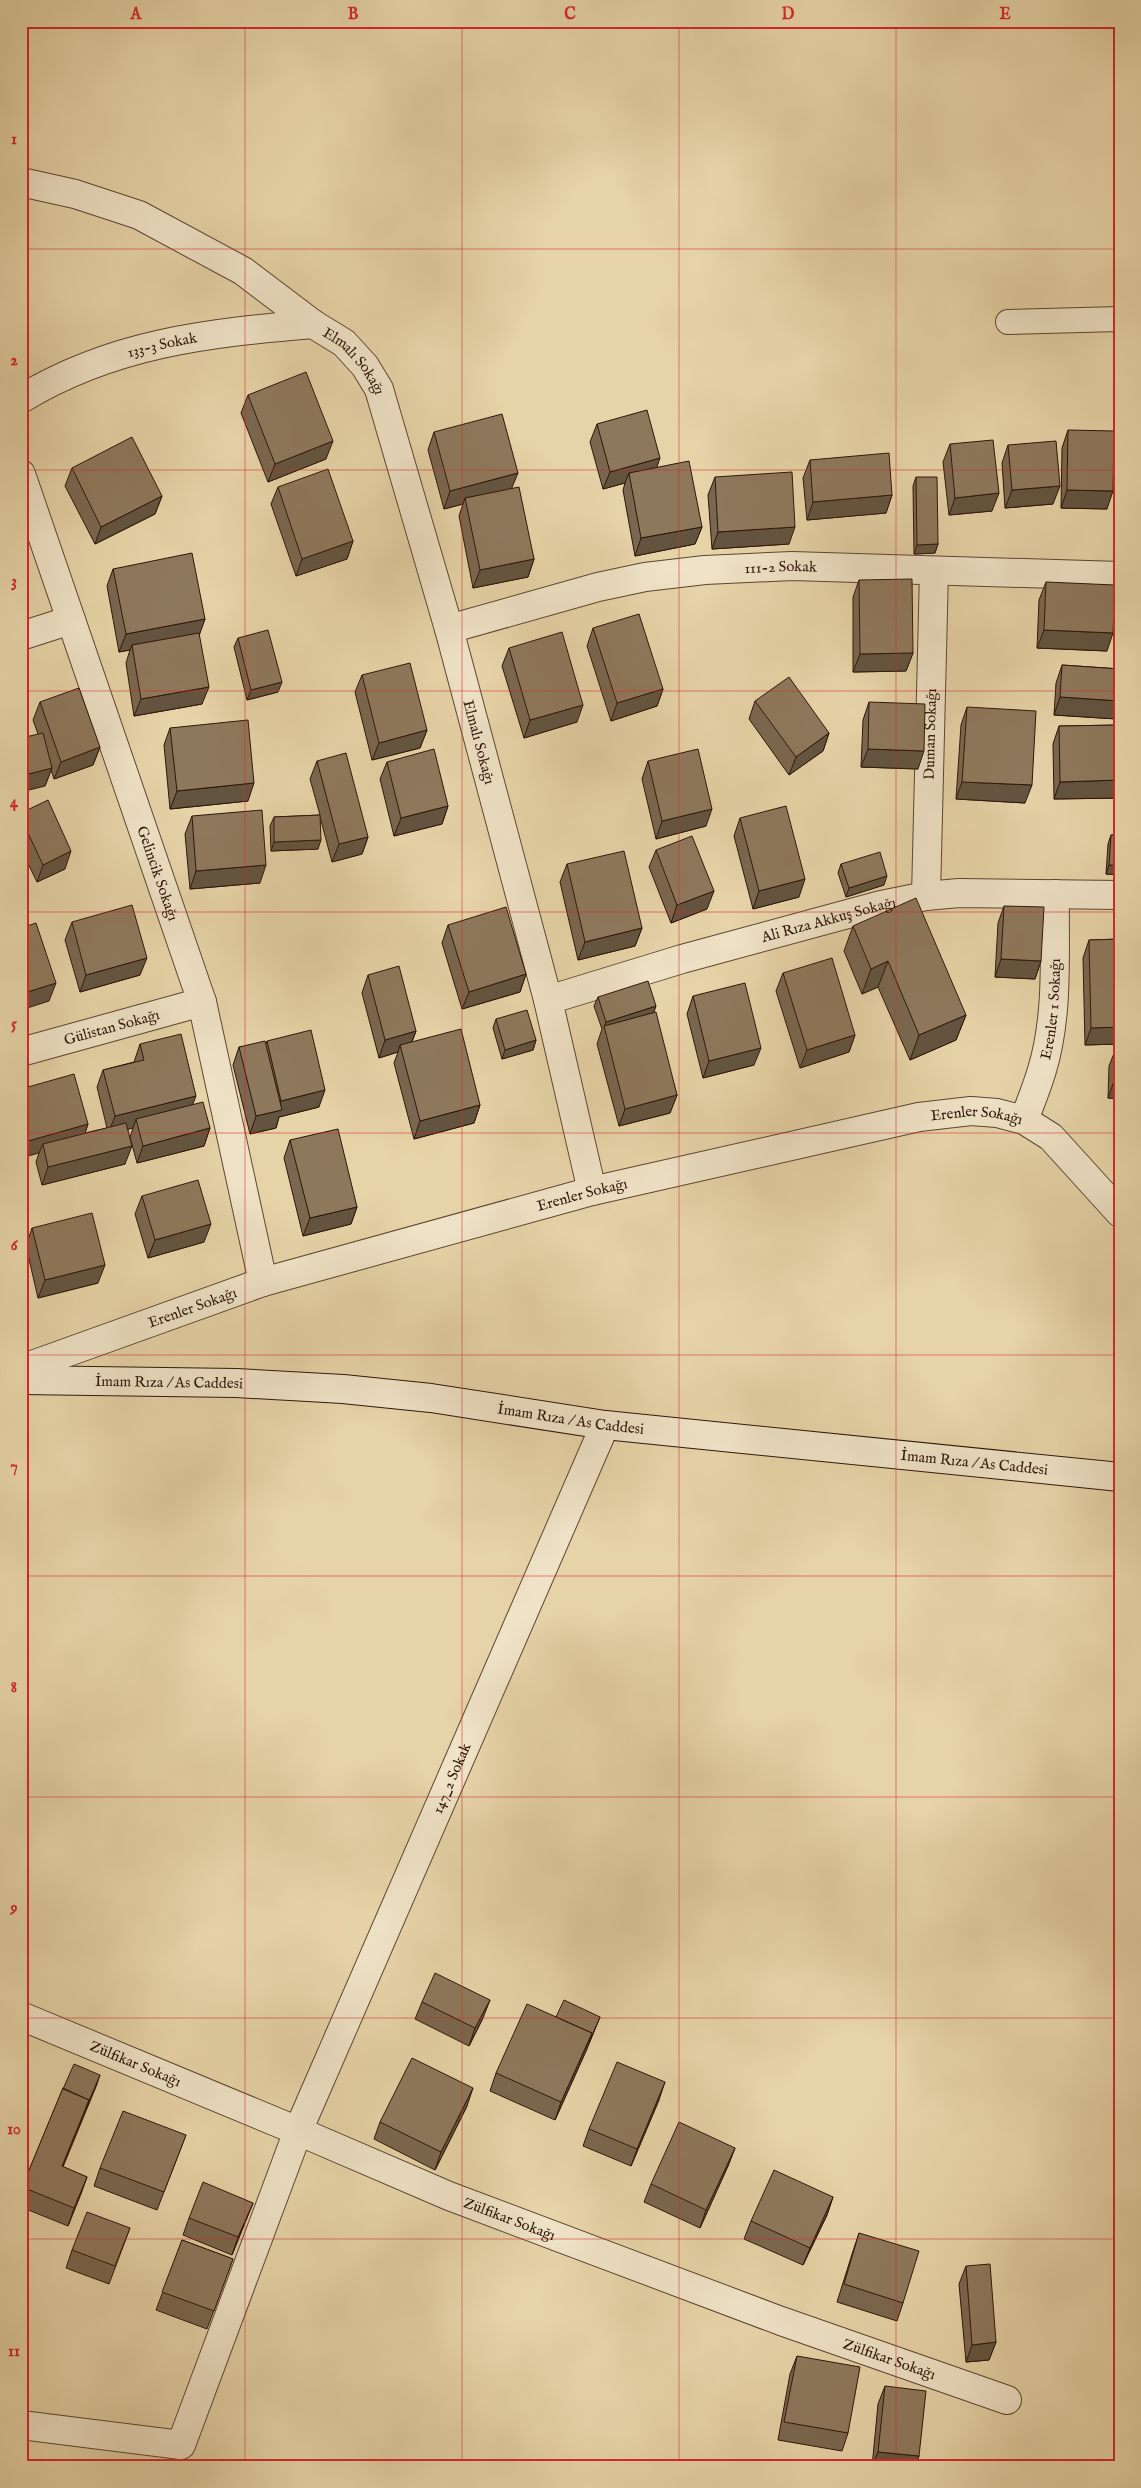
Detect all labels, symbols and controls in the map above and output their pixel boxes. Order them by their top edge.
text: A [130,5,143,25]
text: B [348,5,359,25]
text: C [564,5,576,25]
text: D [782,5,795,25]
text: E [999,5,1011,25]
text: 1 [11,130,17,150]
street label: Elmalı Sokağı [319,323,390,397]
street label: 133-3 Sokak [125,328,199,362]
text: 2 [10,351,18,371]
street label: 111-2 Sokak [744,556,818,578]
text: 3 [11,572,17,592]
street label: Duman Sokağı [919,688,941,780]
street label: Elmalı Sokağı [459,698,499,786]
text: 4 [10,793,19,813]
street label: Gelincik Sokağı [133,823,183,923]
street label: Ali Rıza Akkuş Sokağı [758,893,898,947]
street label: Erenler 1 Sokağı [1036,958,1064,1062]
street label: Gülistan Sokağı [62,1005,162,1049]
text: 5 [11,1015,17,1035]
street label: Erenler Sokağı [930,1101,1025,1129]
street label: Erenler Sokağı [535,1174,629,1215]
text: 6 [11,1236,19,1256]
street label: Erenler Sokağı [145,1283,239,1332]
street label: İmam Rıza / As Caddesi [95,1372,244,1393]
street label: İmam Rıza / As Caddesi [496,1399,645,1438]
street label: İmam Rıza / As Caddesi [900,1445,1049,1479]
text: 7 [10,1457,18,1477]
text: 8 [11,1678,17,1698]
street label: 147_2 Sokak [428,1739,475,1817]
text: 9 [10,1899,18,1919]
street label: Zülfikar Sokağı [87,2036,184,2091]
text: 10 [7,2120,21,2140]
street label: Zülfikar Sokağı [461,2193,558,2245]
street label: Zülfikar Sokağı [841,2334,938,2384]
text: 11 [8,2342,20,2362]

